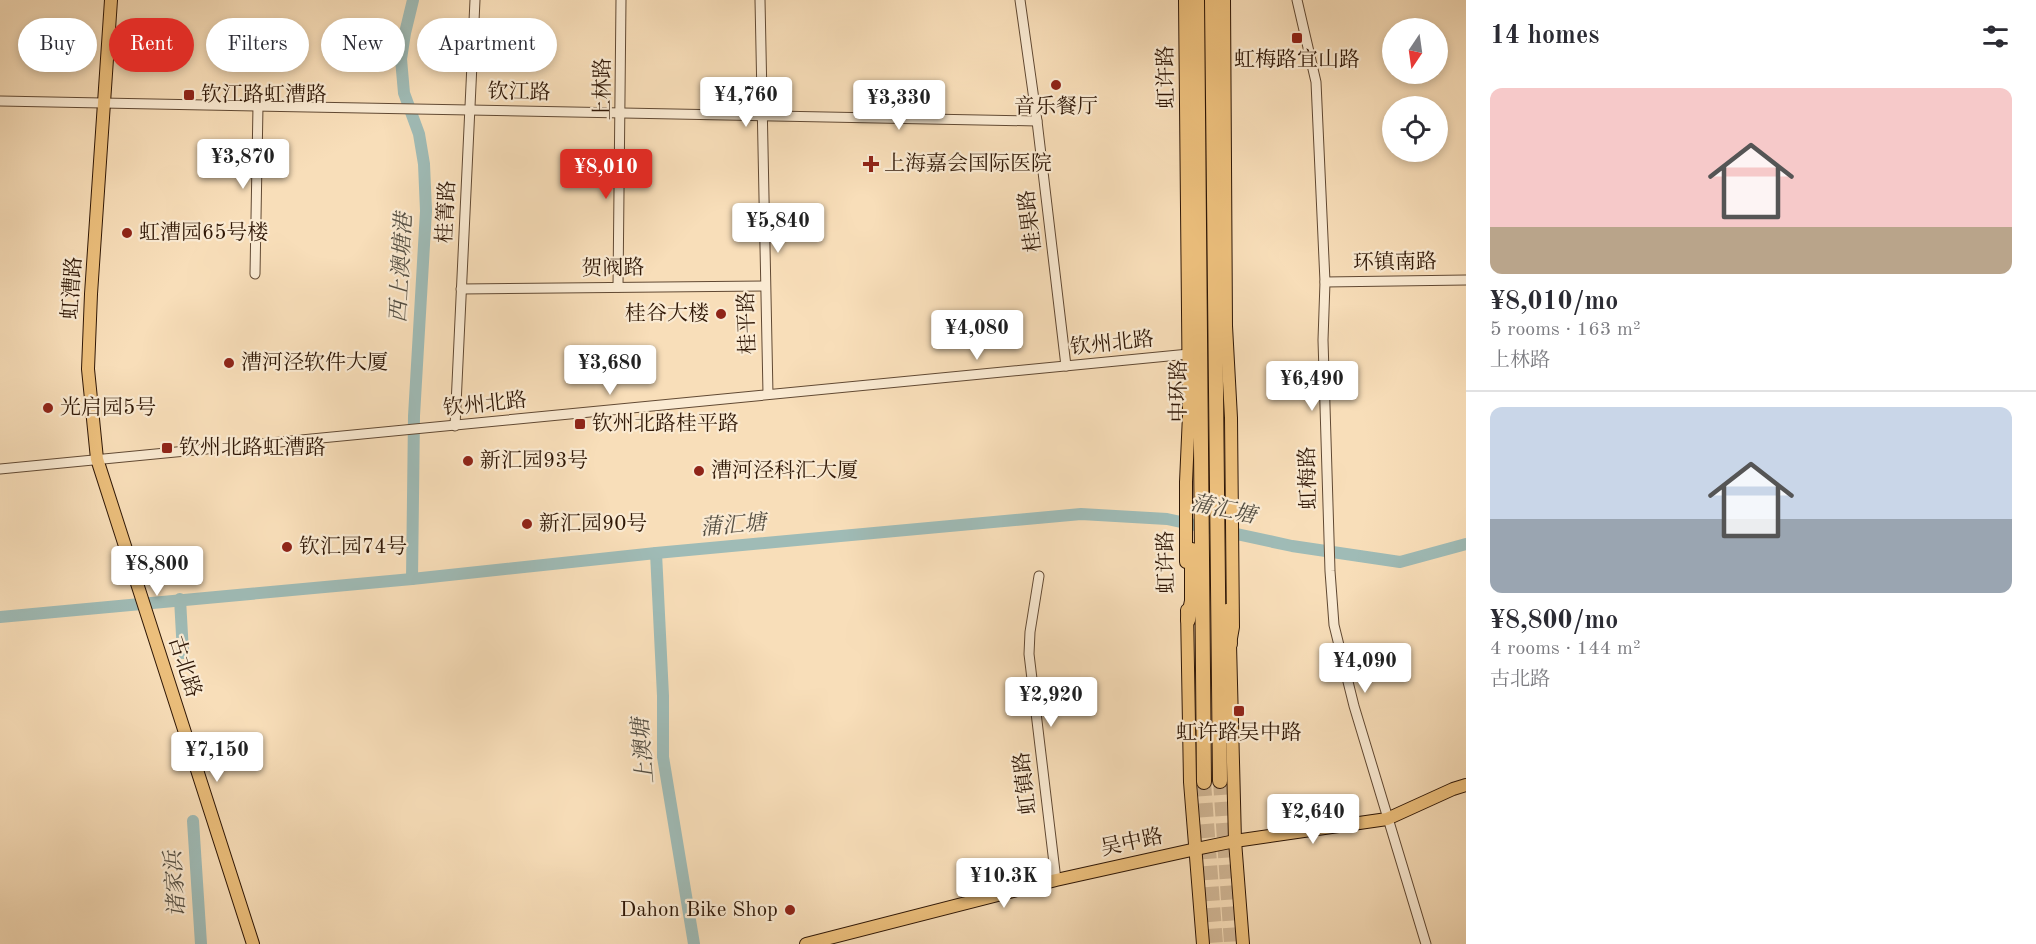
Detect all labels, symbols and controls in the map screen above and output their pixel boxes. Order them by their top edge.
chip: Buy [18,18,97,72]
chip: Rent [109,18,194,72]
chip: Filters [206,18,309,72]
chip: New [321,18,405,72]
chip: Apartment [417,18,557,72]
north arrow [1382,18,1448,84]
map controls [1382,18,1448,162]
icon: filters [1979,20,2012,53]
text: 14 homes [1490,23,1599,49]
marker: 虹梅路宜山路 [1290,31,1304,45]
street label: 虹许路 [1154,45,1178,109]
place label: 虹梅路宜山路 [1234,48,1360,71]
street label: 上林路 [591,58,614,121]
pin: ¥4,760 [697,77,795,128]
marker: 音乐餐厅 [1049,78,1063,92]
street label: 钦江路 [487,80,551,104]
pin: ¥3,330 [850,80,948,131]
place label: 钦江路虹漕路 [201,83,327,106]
text: ¥4,760 [714,86,778,106]
marker: 钦江路虹漕路 [182,88,196,102]
text: ¥3,330 [867,89,931,109]
place label: 音乐餐厅 [1014,95,1098,118]
button: locate [1382,96,1448,162]
icon: home [1697,127,1805,235]
pin: ¥3,870 [194,139,292,190]
text: ¥3,870 [211,148,275,168]
pin: ¥8,010 [557,149,655,200]
place label: 上海嘉会国际医院 [884,152,1052,175]
marker: 上海嘉会国际医院 [862,155,880,173]
text: ¥8,010 [574,158,638,178]
street label: 桂箐路 [433,180,459,244]
street label: 桂果路 [1015,188,1045,254]
pin: ¥5,840 [729,203,827,254]
water label: 西上澳塘港 [386,209,416,324]
text: ¥5,840 [746,212,810,232]
place label: 虹漕园65号楼 [139,221,268,244]
marker: 虹漕园65号楼 [120,226,134,240]
street label: 环镇南路 [1353,250,1437,274]
street label: 虹漕路 [58,256,86,320]
street label: 贺阀路 [581,256,645,280]
text: ¥8,010/mo [1490,289,1618,315]
street label: 桂平路 [734,291,760,355]
place label: 桂谷大楼 [625,302,709,325]
marker: 桂谷大楼 [714,307,728,321]
pin: ¥4,080 [928,310,1026,361]
text: ¥4,080 [945,319,1009,339]
text: 5 rooms · 163 m² [1490,320,1640,340]
street label: 钦州北路 [1069,327,1155,359]
pin: ¥3,680 [561,345,659,396]
place label: 漕河泾软件大厦 [241,351,388,374]
text: 上林路 [1490,351,1550,371]
text: ¥3,680 [578,354,642,374]
marker: 漕河泾软件大厦 [222,356,236,370]
street label: 中环路 [1167,360,1190,423]
pin: ¥6,490 [1263,361,1361,412]
text: ¥6,490 [1280,370,1344,390]
street label: 钦州北路 [442,388,528,420]
place label: 光启园5号 [60,396,156,419]
marker: 光启园5号 [41,401,55,415]
place label: 钦州北路桂平路 [592,412,739,435]
marker: 钦州北路桂平路 [573,417,587,431]
place label: 钦州北路虹漕路 [179,436,326,459]
marker: 钦州北路虹漕路 [160,441,174,455]
street label: 虹梅路 [1295,446,1321,510]
icon: home [1697,446,1805,554]
place label: 新汇园93号 [480,449,588,472]
marker: 新汇园93号 [461,454,475,468]
place label: 漕河泾科汇大厦 [711,459,858,482]
marker: 漕河泾科汇大厦 [692,464,706,478]
water label: 蒲汇塘 [1188,490,1261,528]
water label: 蒲汇塘 [699,510,770,540]
place label: 新汇园90号 [539,512,647,535]
marker: 新汇园90号 [520,517,534,531]
street label: 虹许路 [1154,530,1178,594]
place label: 钦汇园74号 [299,535,407,558]
marker: 钦汇园74号 [280,540,294,554]
pin: ¥8,800 [108,546,206,597]
text: ¥8,800 [125,555,189,575]
text: ¥8,800/mo [1490,608,1618,634]
street label: 古北路 [164,633,206,700]
text: 4 rooms · 144 m² [1490,639,1640,659]
pin: ¥4,090 [1316,643,1414,694]
text: ¥4,090 [1333,652,1397,672]
text: 古北路 [1490,670,1550,690]
pin: ¥2,920 [1002,677,1100,728]
text: ¥2,920 [1019,686,1083,706]
marker: 虹许路吴中路 [1232,704,1246,718]
water label: 上澳塘 [628,714,658,785]
place label: 虹许路吴中路 [1176,721,1302,744]
pin: ¥7,150 [168,732,266,783]
text: ¥7,150 [185,741,249,761]
street label: 虹镇路 [1010,750,1040,816]
pin: ¥2,640 [1264,794,1362,845]
text: ¥2,640 [1281,803,1345,823]
street label: 吴中路 [1099,824,1165,860]
water label: 诸家浜 [161,848,189,918]
pin: ¥10.3K [955,858,1053,909]
text: ¥10.3K [970,867,1038,887]
place label: Dahon Bike Shop [620,900,778,921]
marker: Dahon Bike Shop [783,903,797,917]

